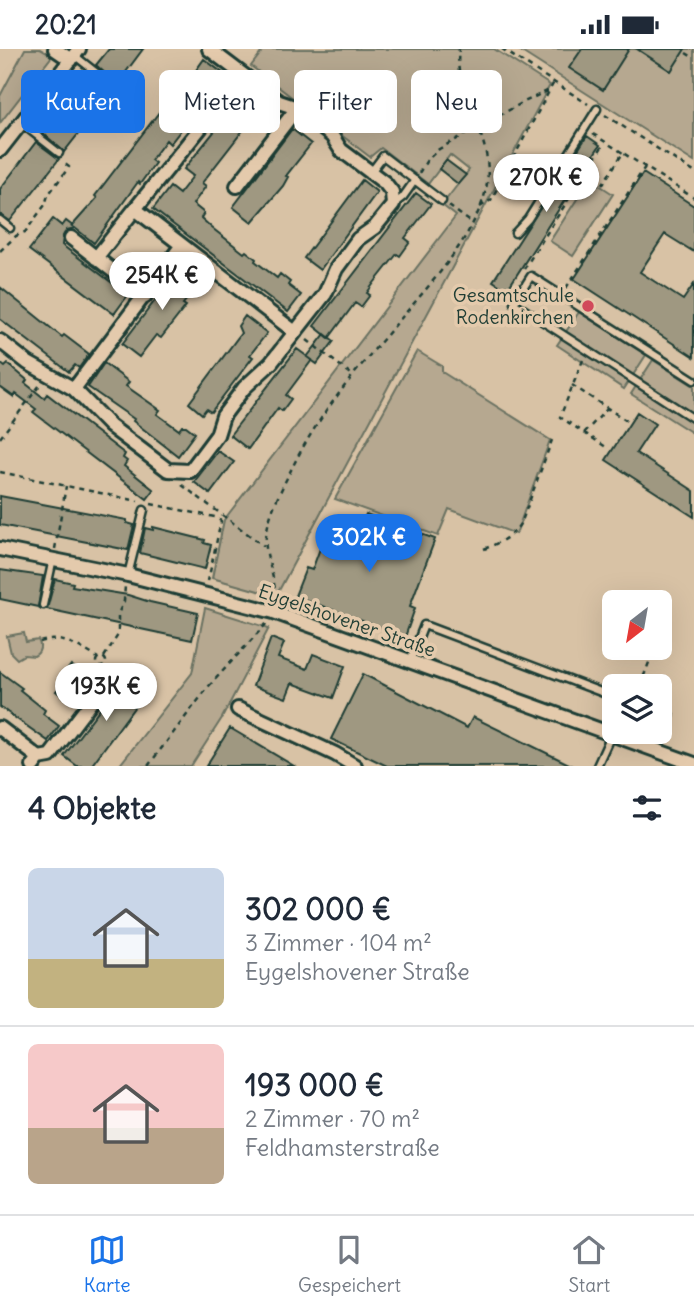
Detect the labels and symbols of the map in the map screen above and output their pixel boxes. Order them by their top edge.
pin: 270K € [489,155,603,214]
pin: 254K € [105,253,219,312]
place label: Gesamtschule Rodenkirchen [453,283,574,329]
marker: Gesamtschule Rodenkirchen [580,298,596,314]
pin: 302K € [312,515,426,574]
street label: Eygelshovener Straße [255,578,439,662]
north arrow [602,590,672,660]
pin: 193K € [49,663,163,723]

